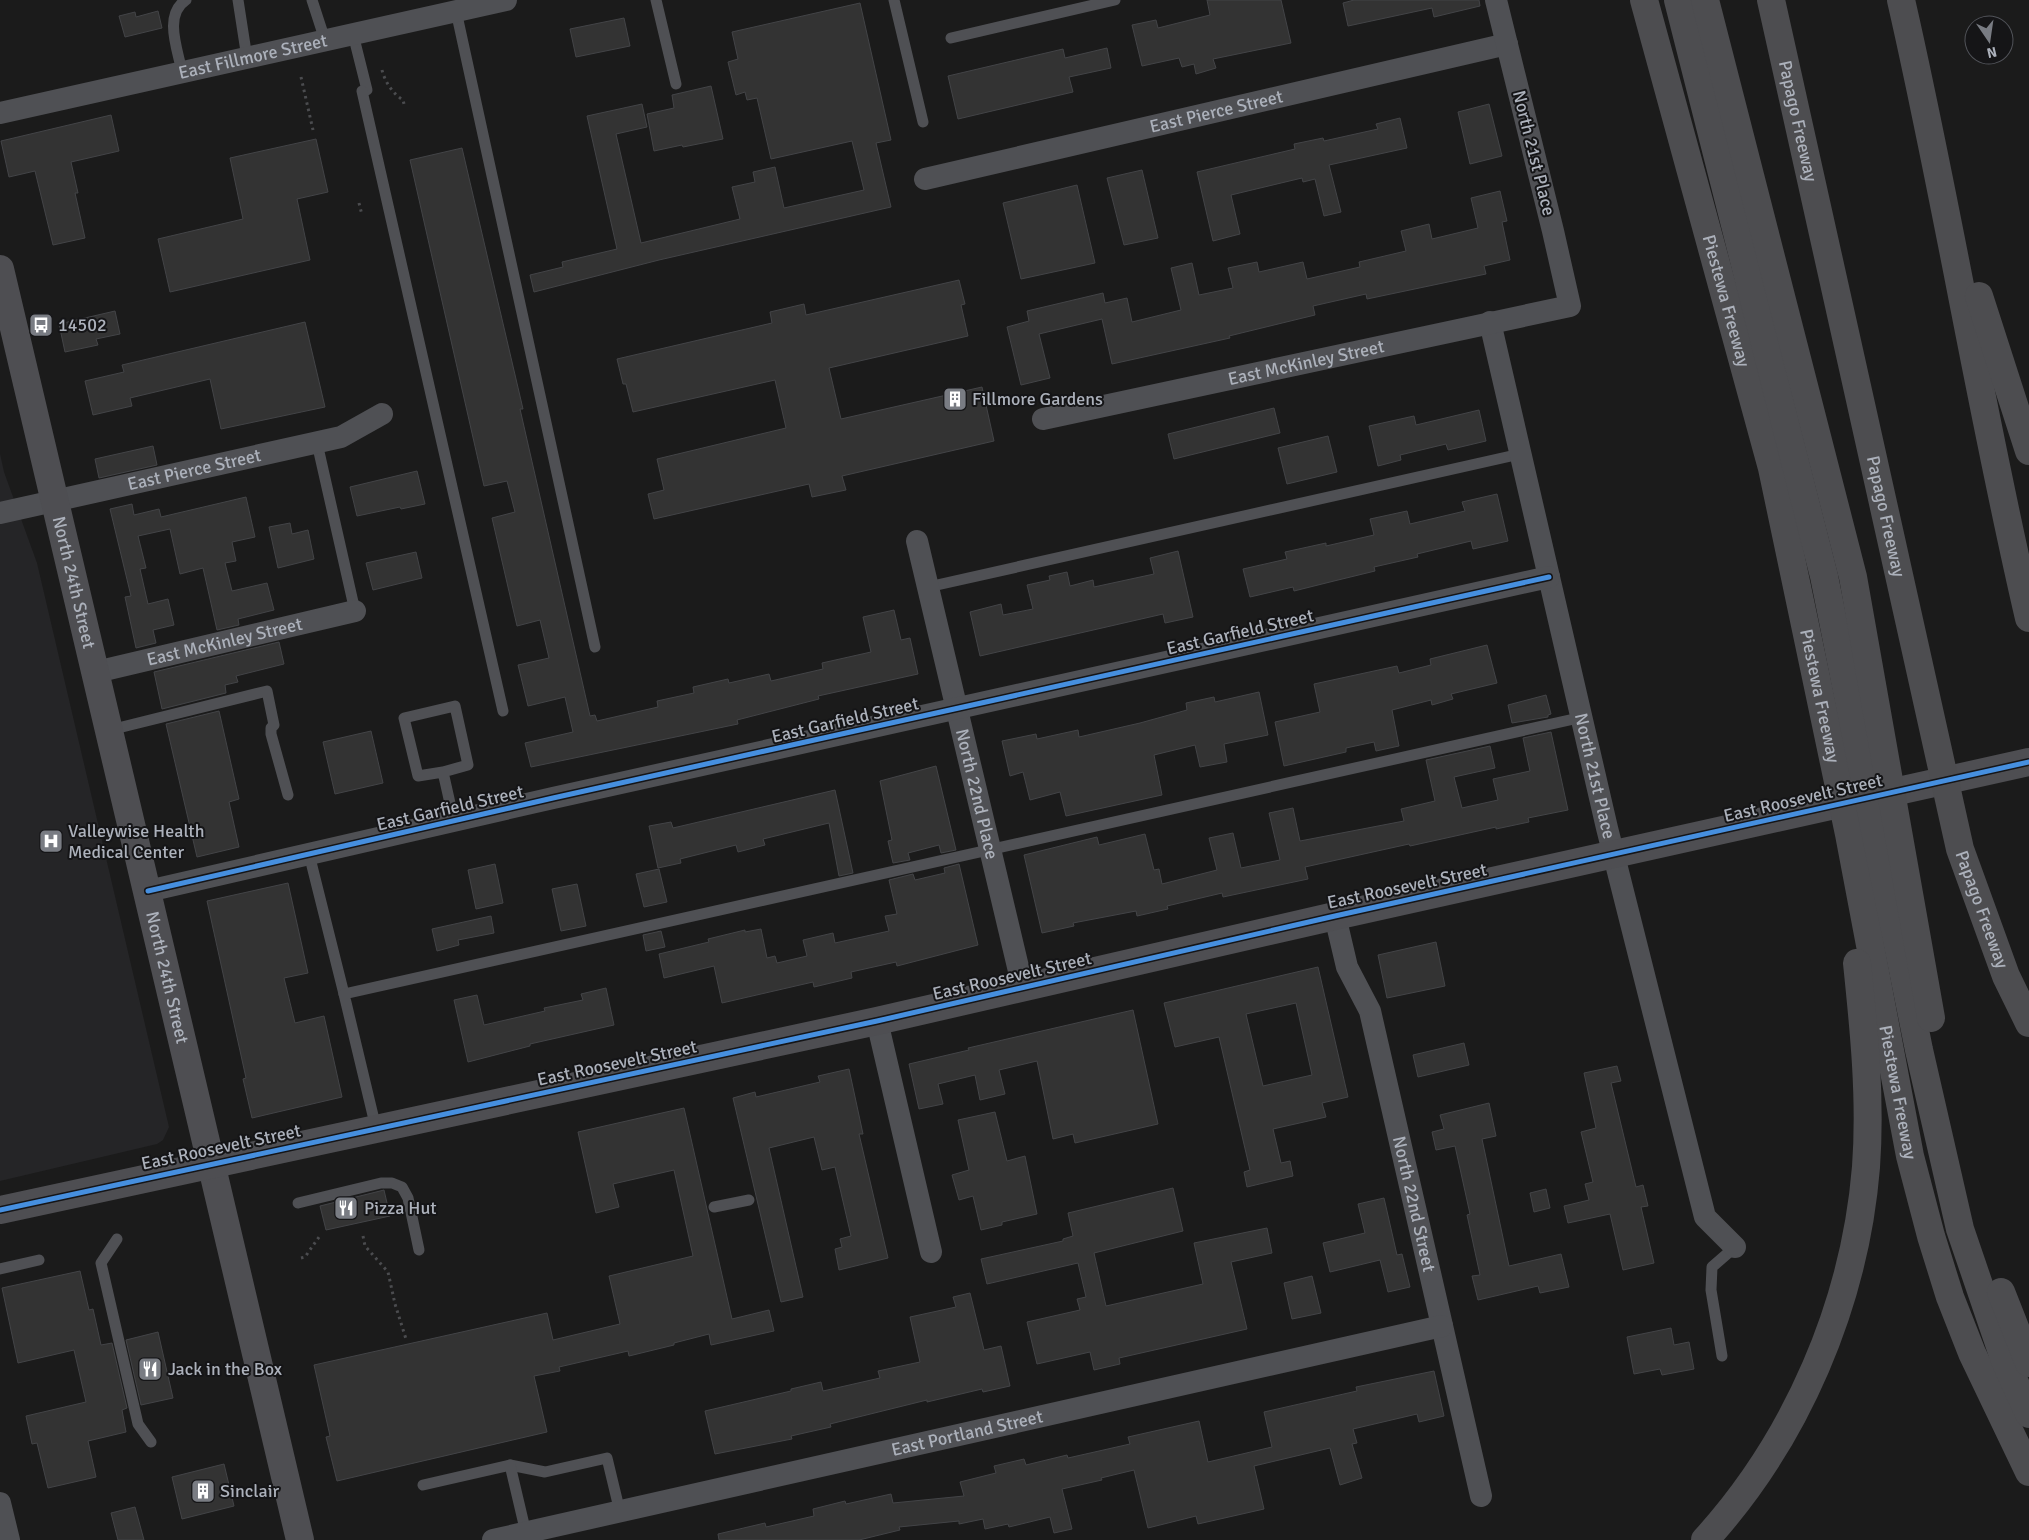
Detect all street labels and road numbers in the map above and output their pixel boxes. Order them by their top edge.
street label: East Fillmore Street [176,29,329,84]
street label: Papago Freeway [1774,58,1822,184]
street label: East Pierce Street [1147,85,1285,138]
street label: North 21st Place [1508,88,1560,218]
street label: Piestewa Freeway [1698,232,1755,370]
street label: East McKinley Street [1226,335,1386,390]
street label: East Pierce Street [125,444,263,495]
street label: Papago Freeway [1862,454,1910,580]
street label: North 24th Street [48,514,100,651]
street label: East Garfield Street [1164,604,1316,660]
street label: East McKinley Street [145,613,304,671]
street label: Piestewa Freeway [1795,627,1845,765]
street label: East Garfield Street [769,692,921,748]
street label: North 21st Place [1570,711,1620,841]
street label: North 22nd Place [951,726,1003,861]
street label: East Roosevelt Street [1721,769,1885,827]
street label: East Garfield Street [374,780,526,836]
street label: Papago Freeway [1950,847,2013,972]
street label: East Roosevelt Street [1325,858,1489,914]
street label: North 24th Street [141,909,193,1046]
street label: East Roosevelt Street [930,947,1094,1005]
street label: Piestewa Freeway [1874,1023,1922,1162]
street label: East Roosevelt Street [535,1035,699,1091]
street label: East Roosevelt Street [139,1119,303,1175]
street label: North 22nd Street [1388,1134,1440,1274]
street label: East Portland Street [889,1405,1045,1461]

